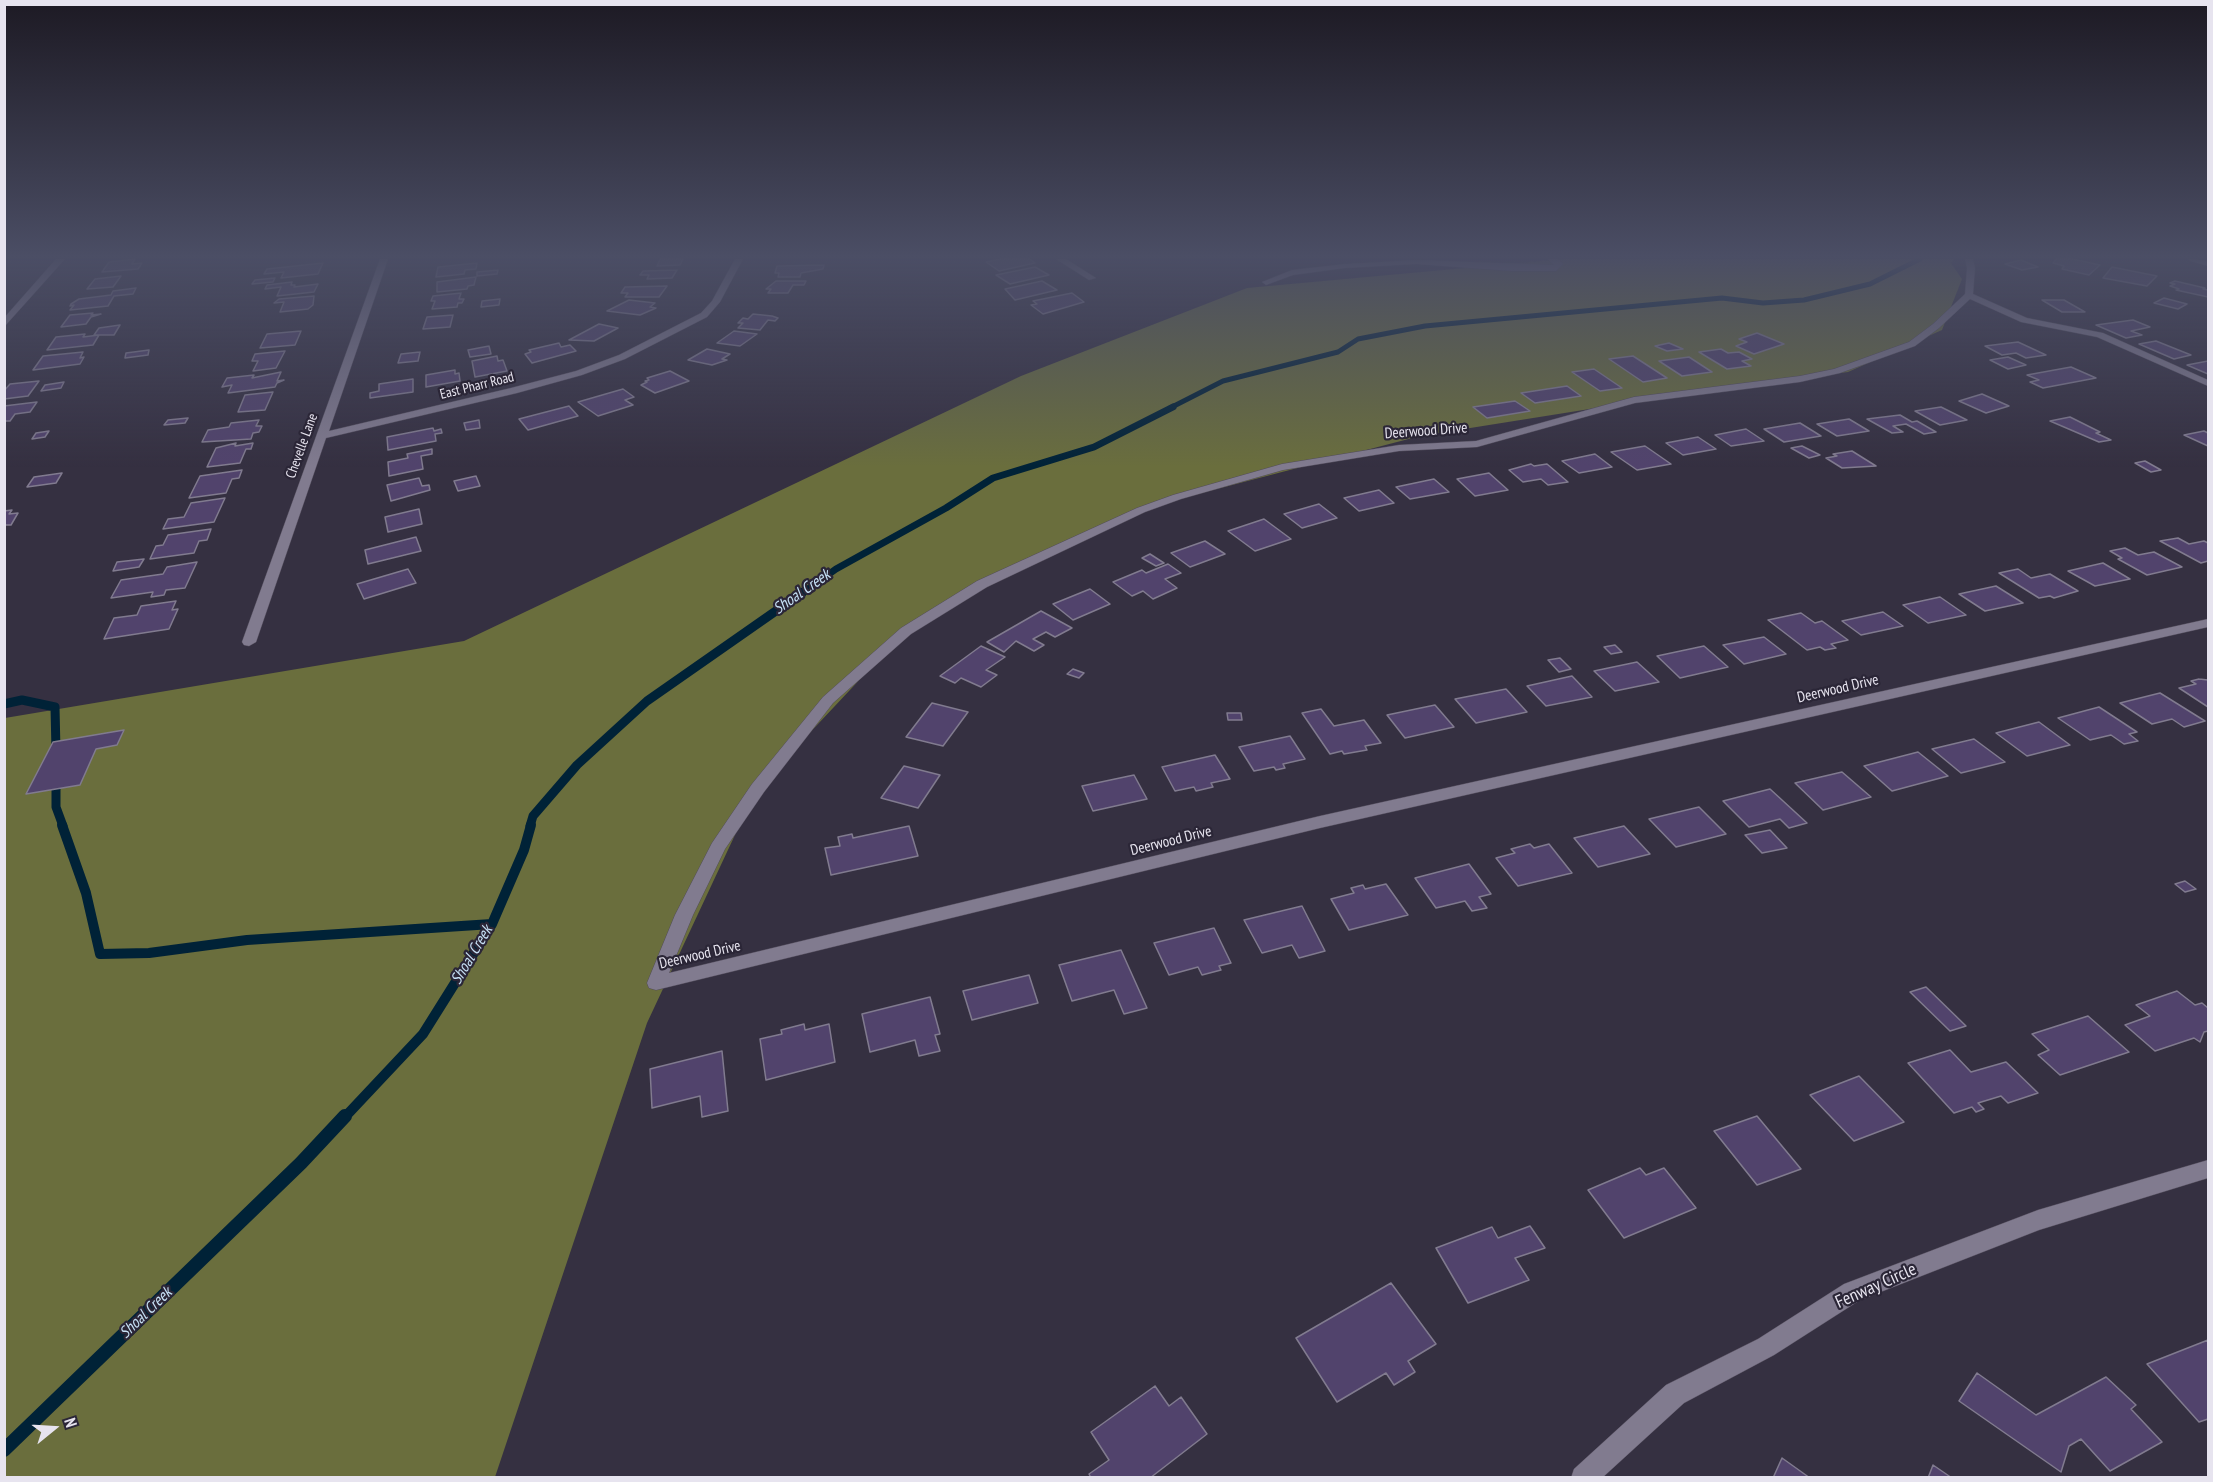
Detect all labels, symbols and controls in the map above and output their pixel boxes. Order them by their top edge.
street label: East Pharr Road [438,369,516,403]
street label: Chevelle Lane [283,411,321,481]
street label: Deerwood Drive [1384,419,1468,443]
water label: Shoal Creek [770,565,834,619]
street label: Deerwood Drive [1796,671,1880,707]
street label: Deerwood Drive [1129,822,1213,860]
water label: Shoal Creek [447,922,497,988]
street label: Deerwood Drive [658,937,742,973]
street label: Fenway Circle [1832,1259,1920,1313]
water label: Shoal Creek [116,1283,176,1343]
north arrow [24,1398,84,1458]
text: N [60,1415,82,1430]

